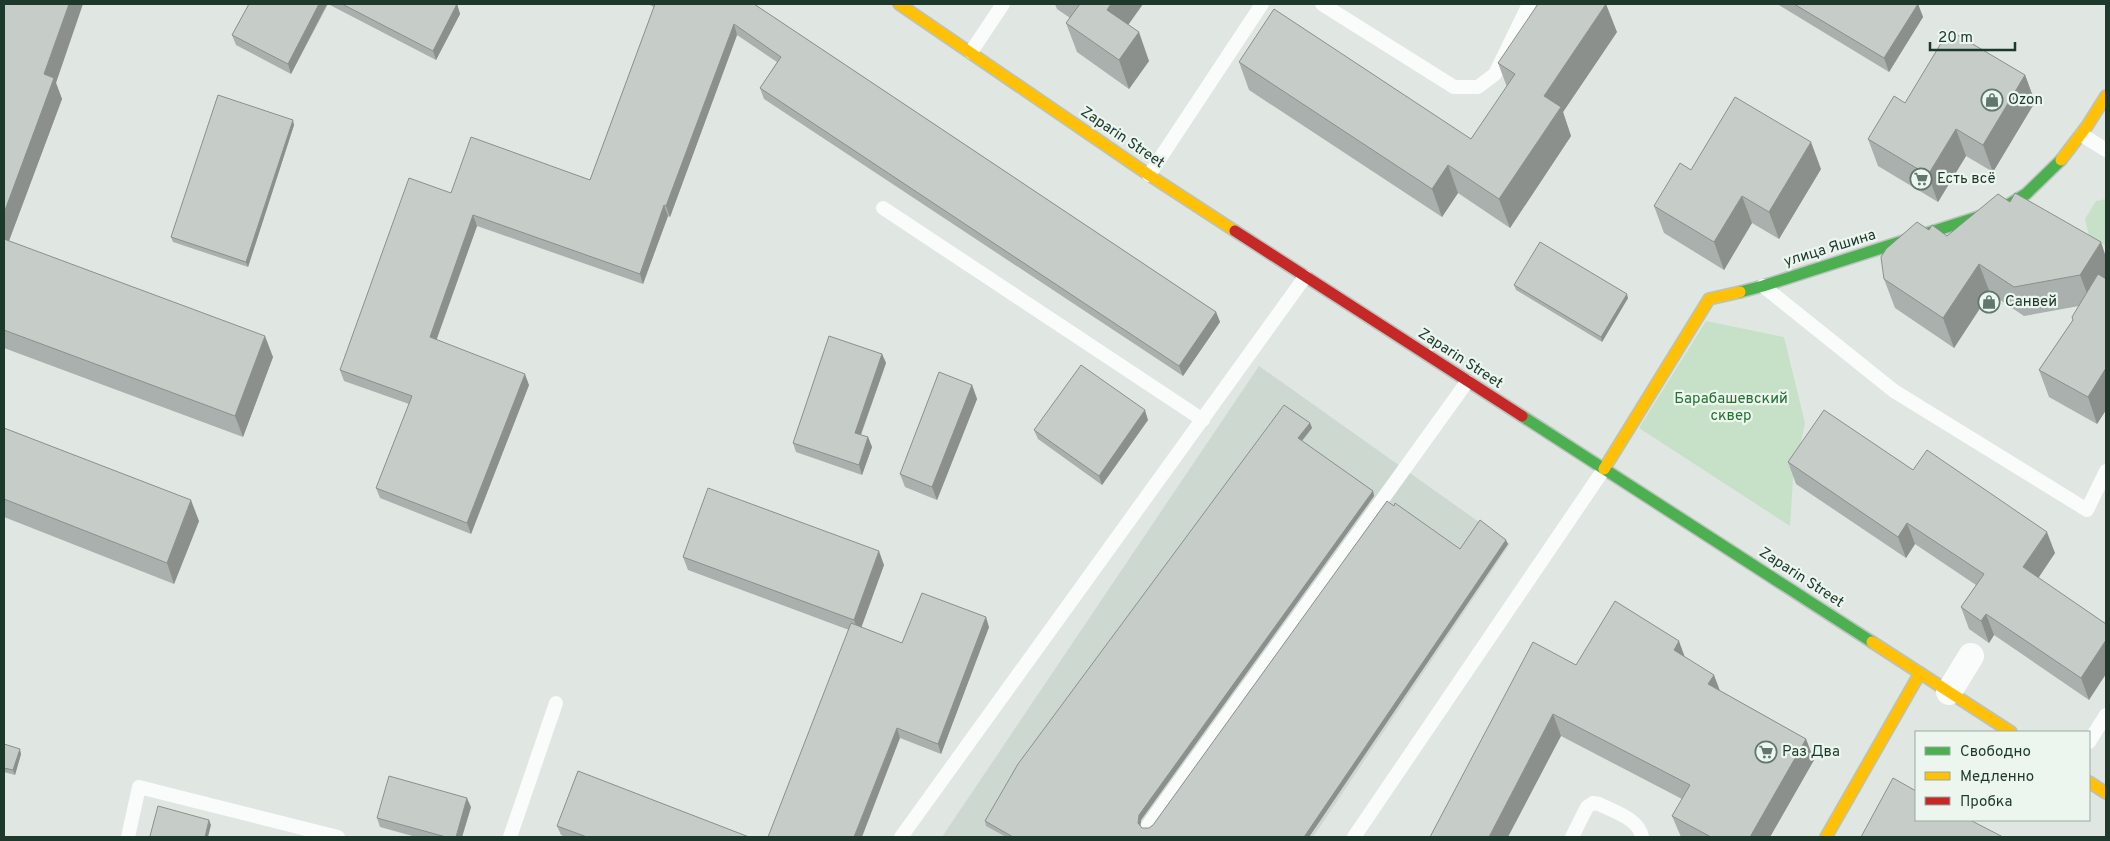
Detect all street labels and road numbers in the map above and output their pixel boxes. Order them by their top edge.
street label: Zaparin Street [1076,103,1168,173]
street label: улица Яшина [1782,226,1878,272]
street label: Zaparin Street [1414,324,1506,394]
street label: Zaparin Street [1755,543,1847,613]

